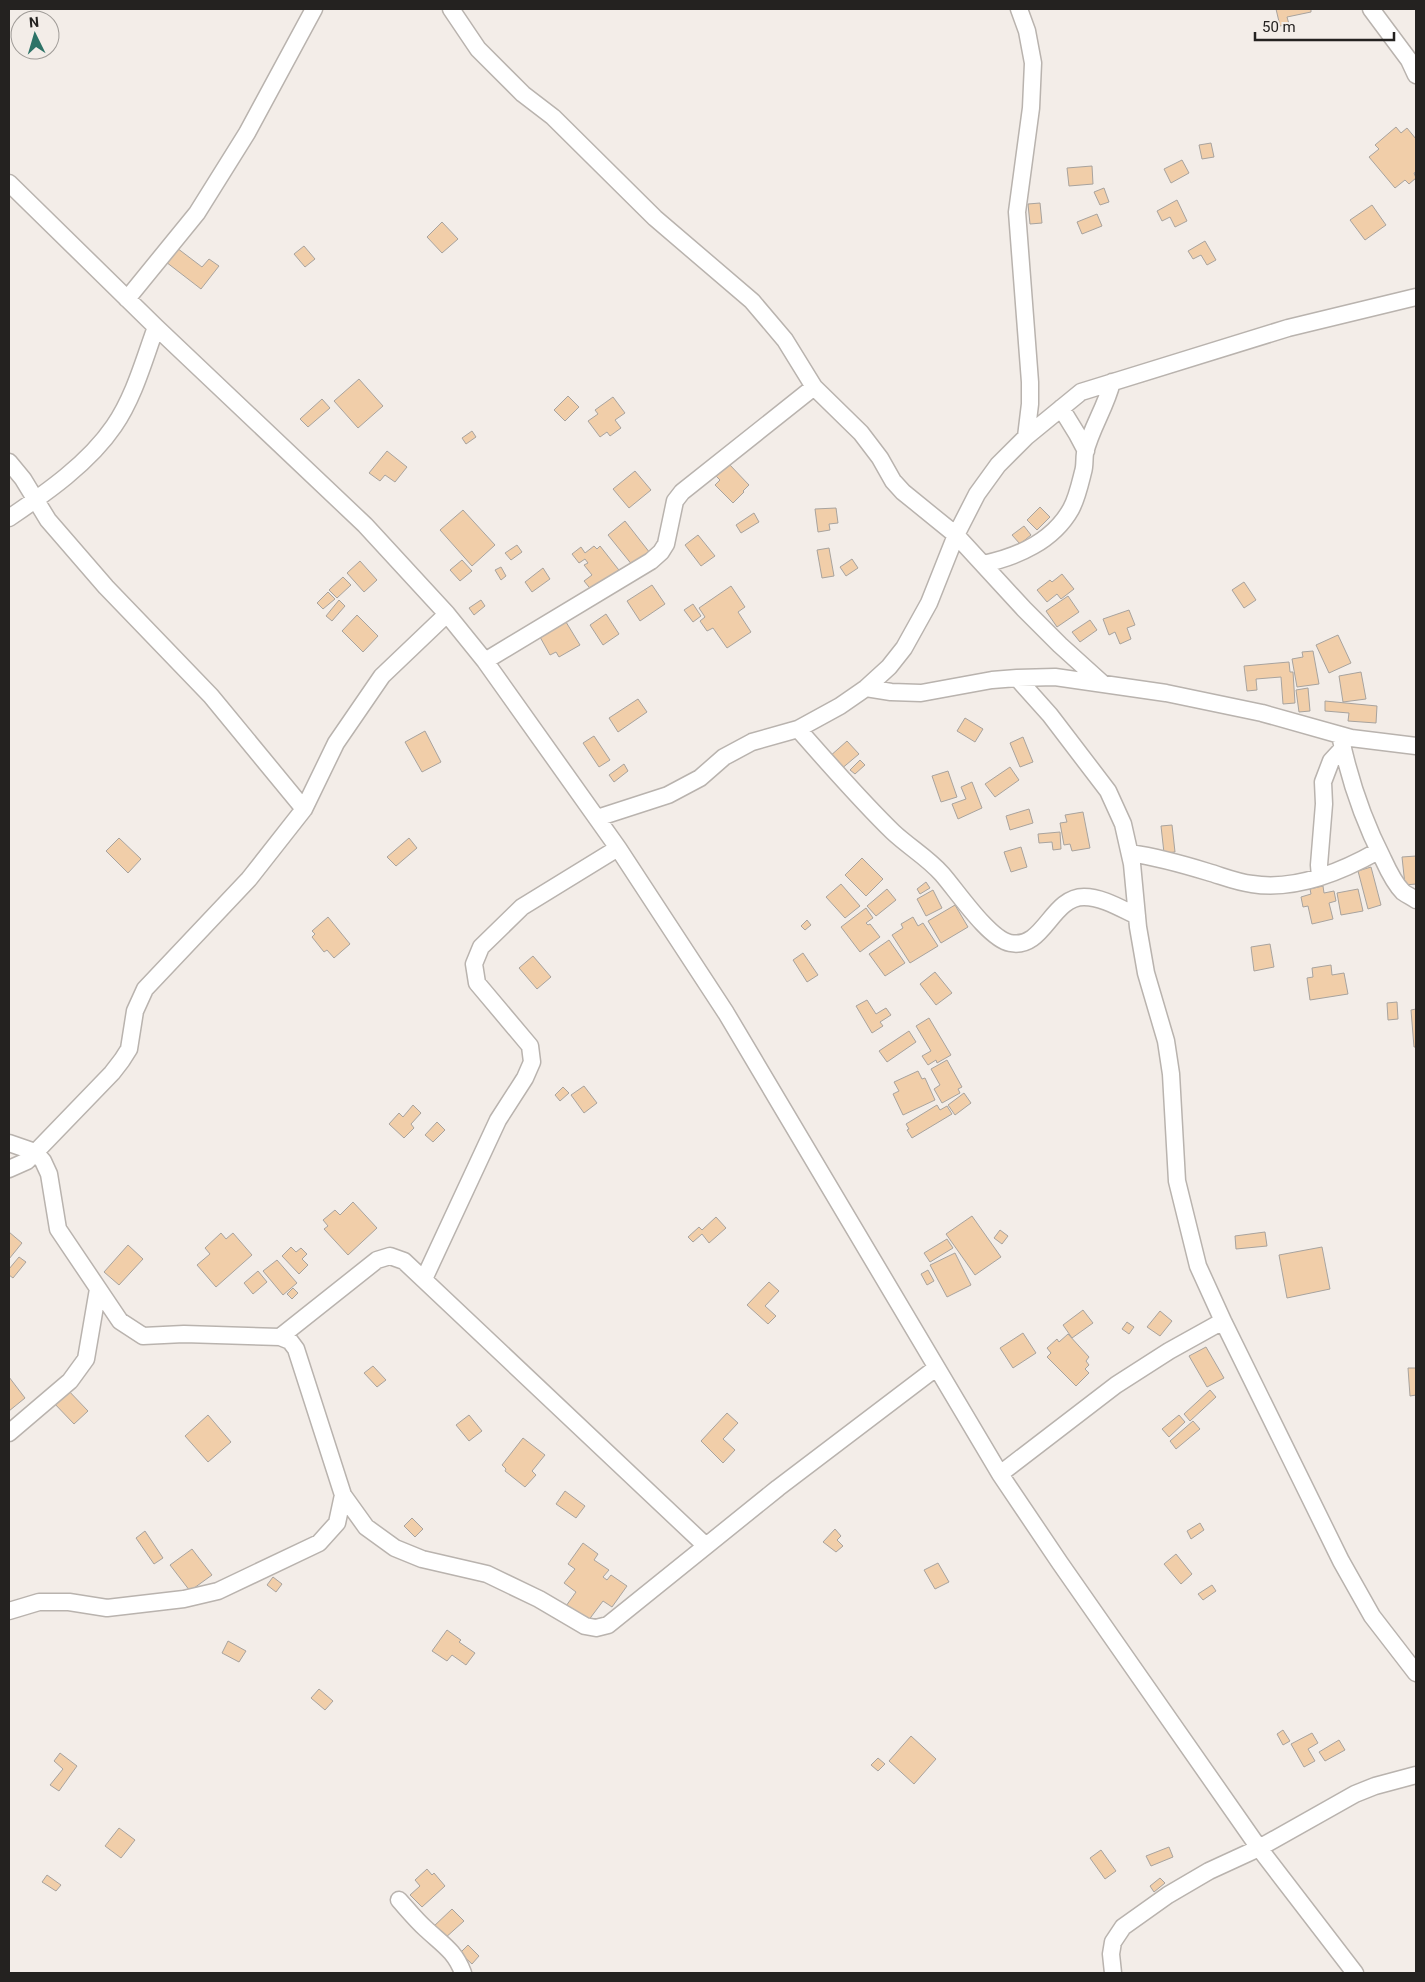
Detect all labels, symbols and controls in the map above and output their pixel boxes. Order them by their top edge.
north arrow [10,10,60,60]
scale bar [1255,10,1394,42]
text: N [28,14,39,30]
text: 50 m [1262,18,1296,36]

